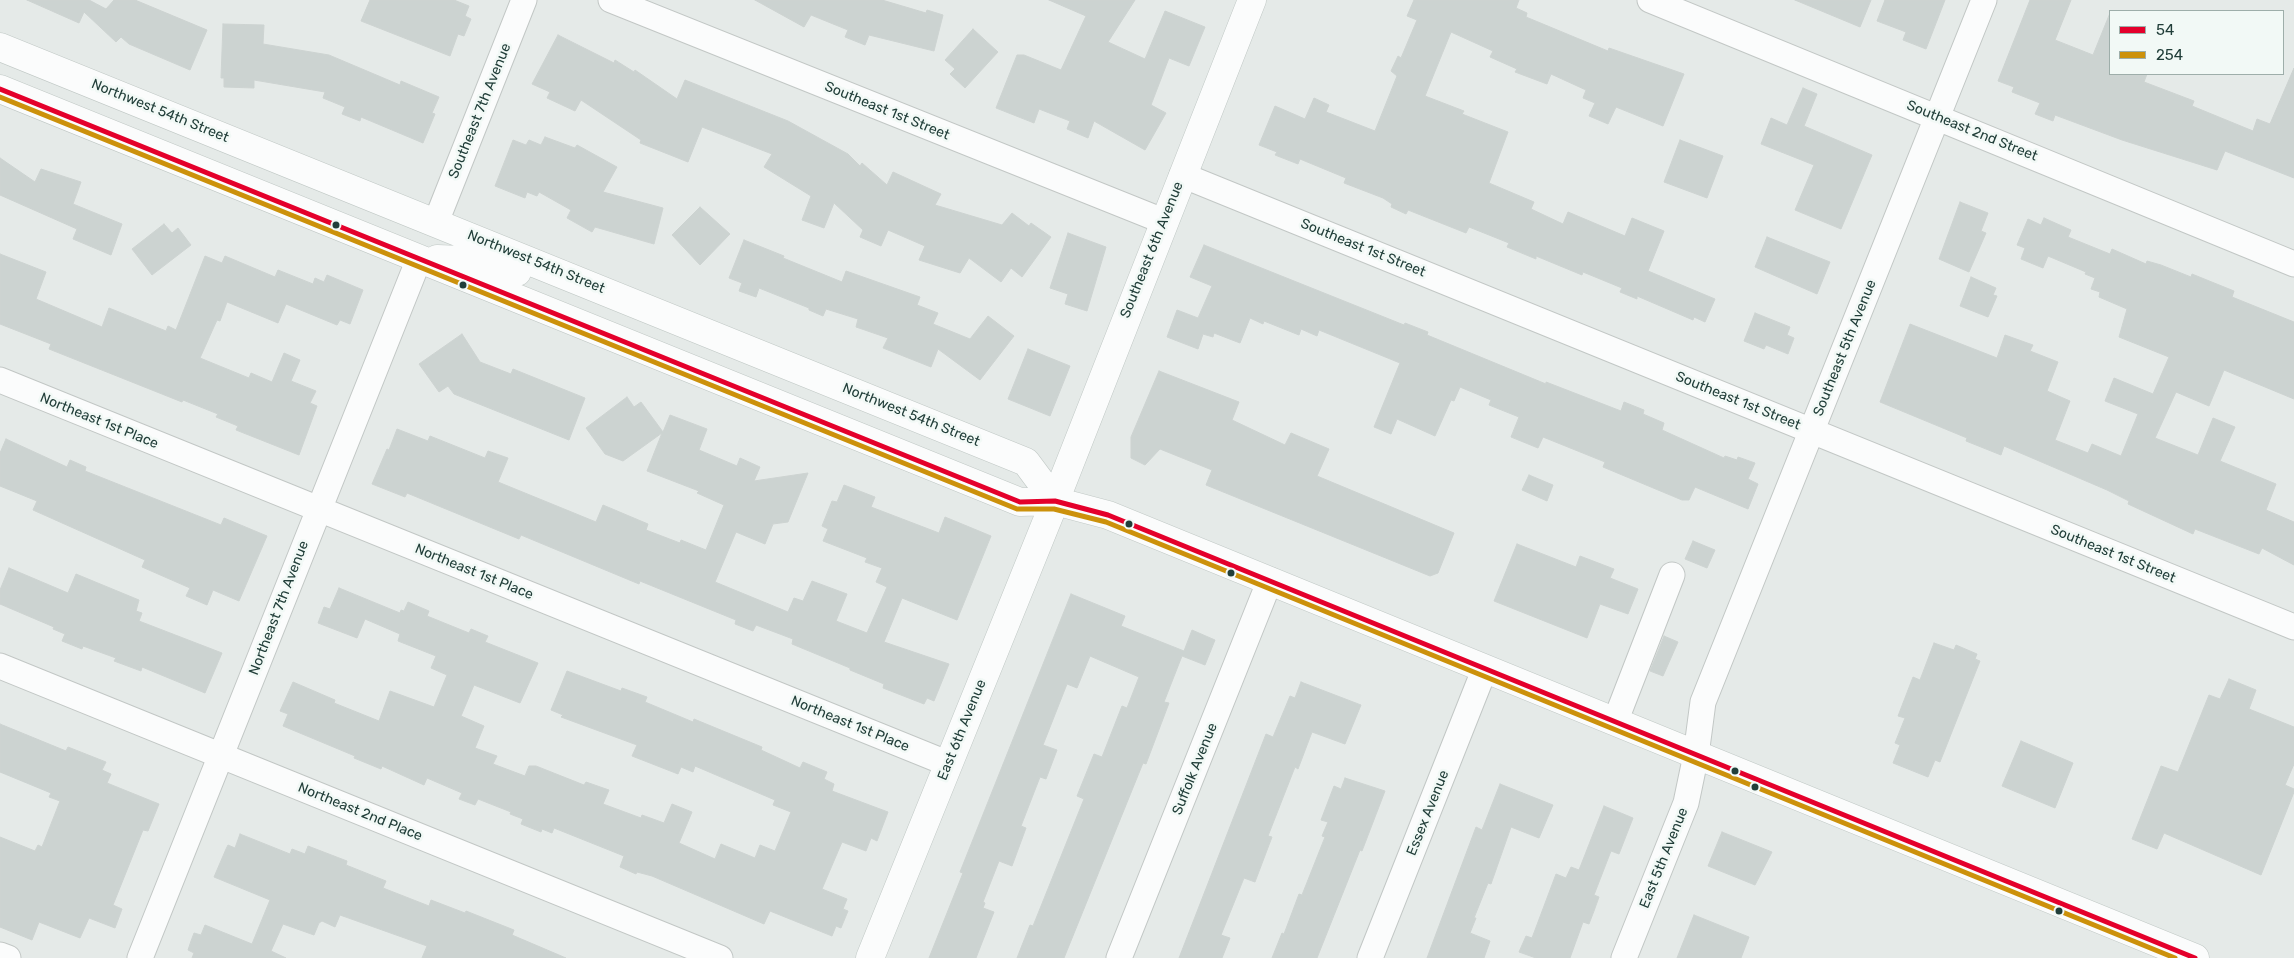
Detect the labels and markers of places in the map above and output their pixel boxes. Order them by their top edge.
unlabelled marker [331,220,341,230]
unlabelled marker [458,280,468,290]
unlabelled marker [1124,519,1134,529]
unlabelled marker [1226,568,1236,578]
unlabelled marker [1730,766,1740,776]
unlabelled marker [1750,782,1760,792]
unlabelled marker [2054,906,2064,916]

